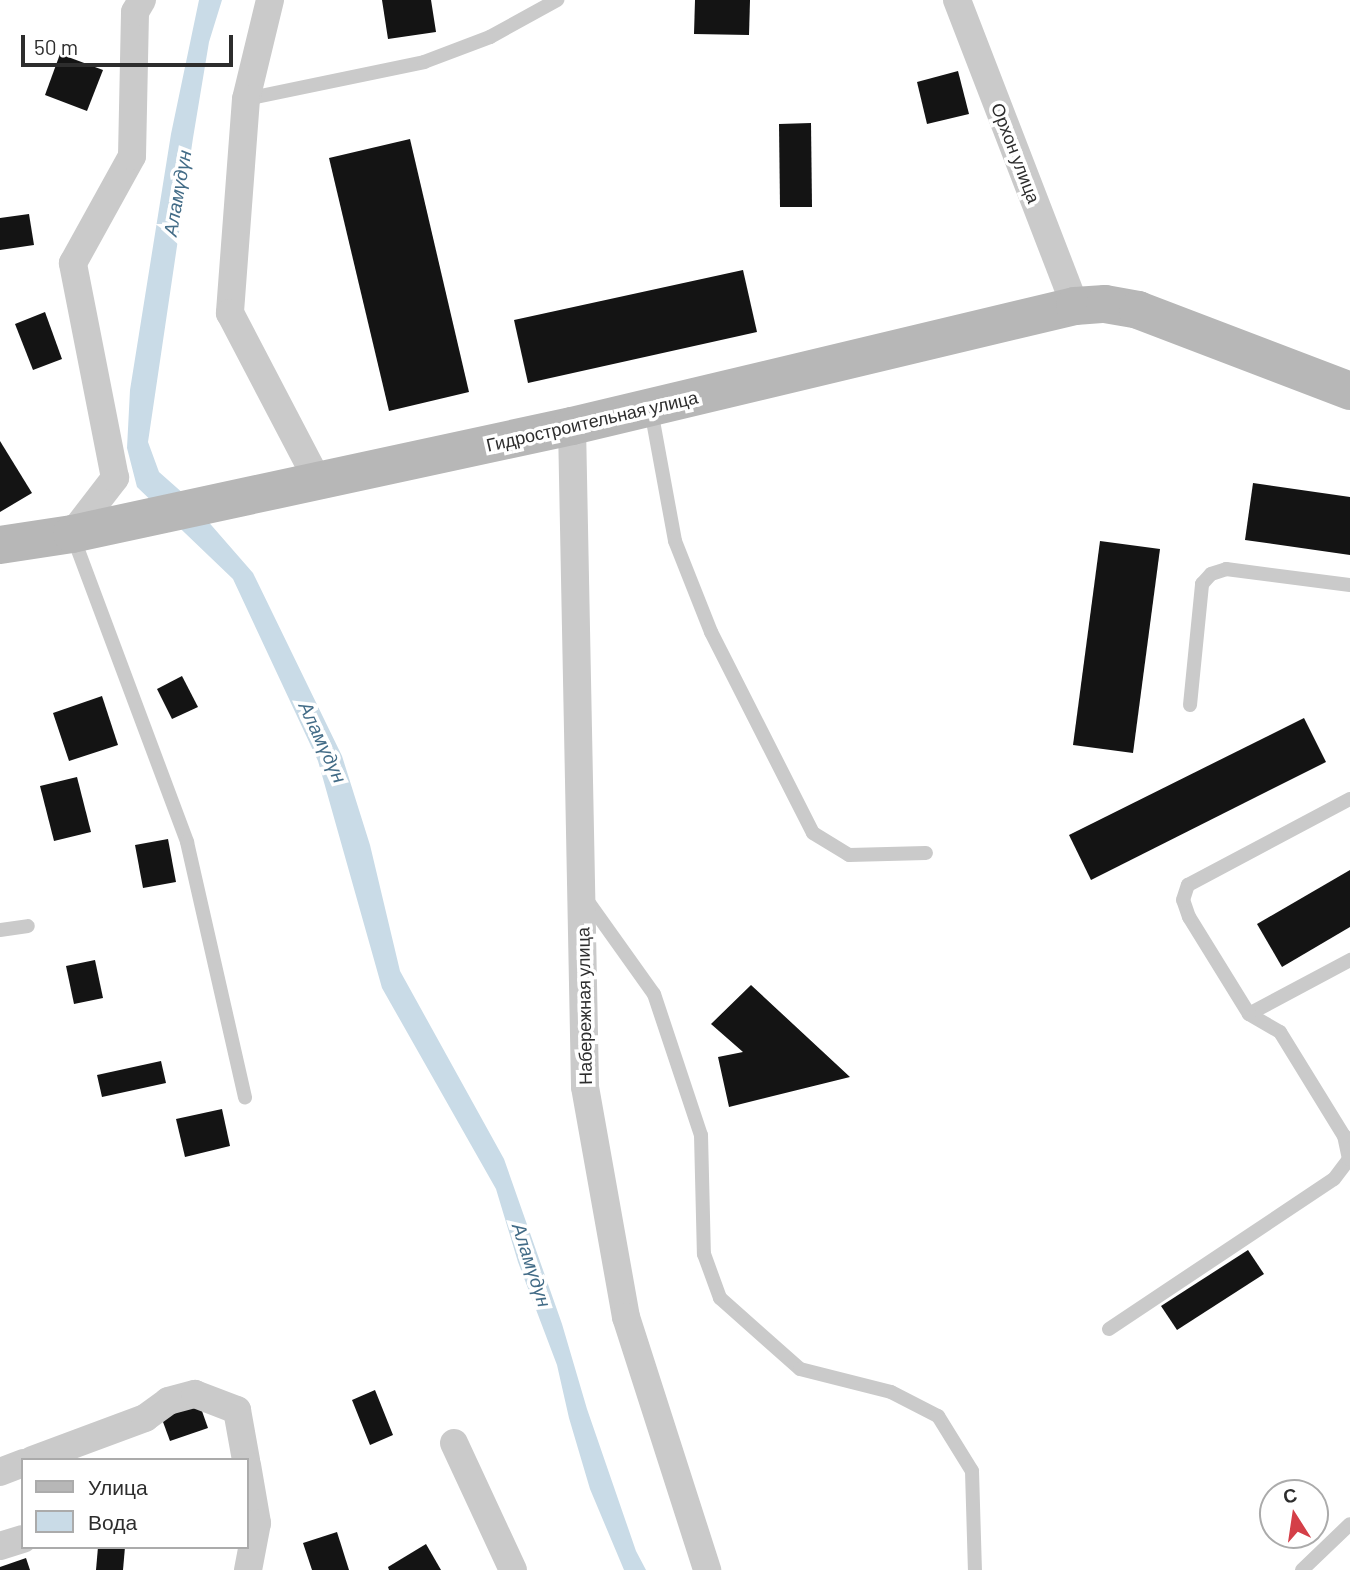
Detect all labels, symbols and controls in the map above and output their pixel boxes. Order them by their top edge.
scale bar [24,21,236,65]
text: 50 m [34,34,78,59]
street label: Орхон улица [987,100,1045,206]
water label: Аламүдүн [158,148,196,238]
street label: Гидростроительная улица [484,386,700,456]
water label: Аламүдүн [294,698,352,786]
street label: Набережная улица [572,927,596,1085]
water label: Аламүдүн [508,1220,556,1310]
legend [21,1458,248,1549]
text: Улица [88,1474,148,1499]
north arrow [1259,1479,1329,1549]
text: С [1281,1482,1299,1508]
text: Вода [88,1509,137,1534]

